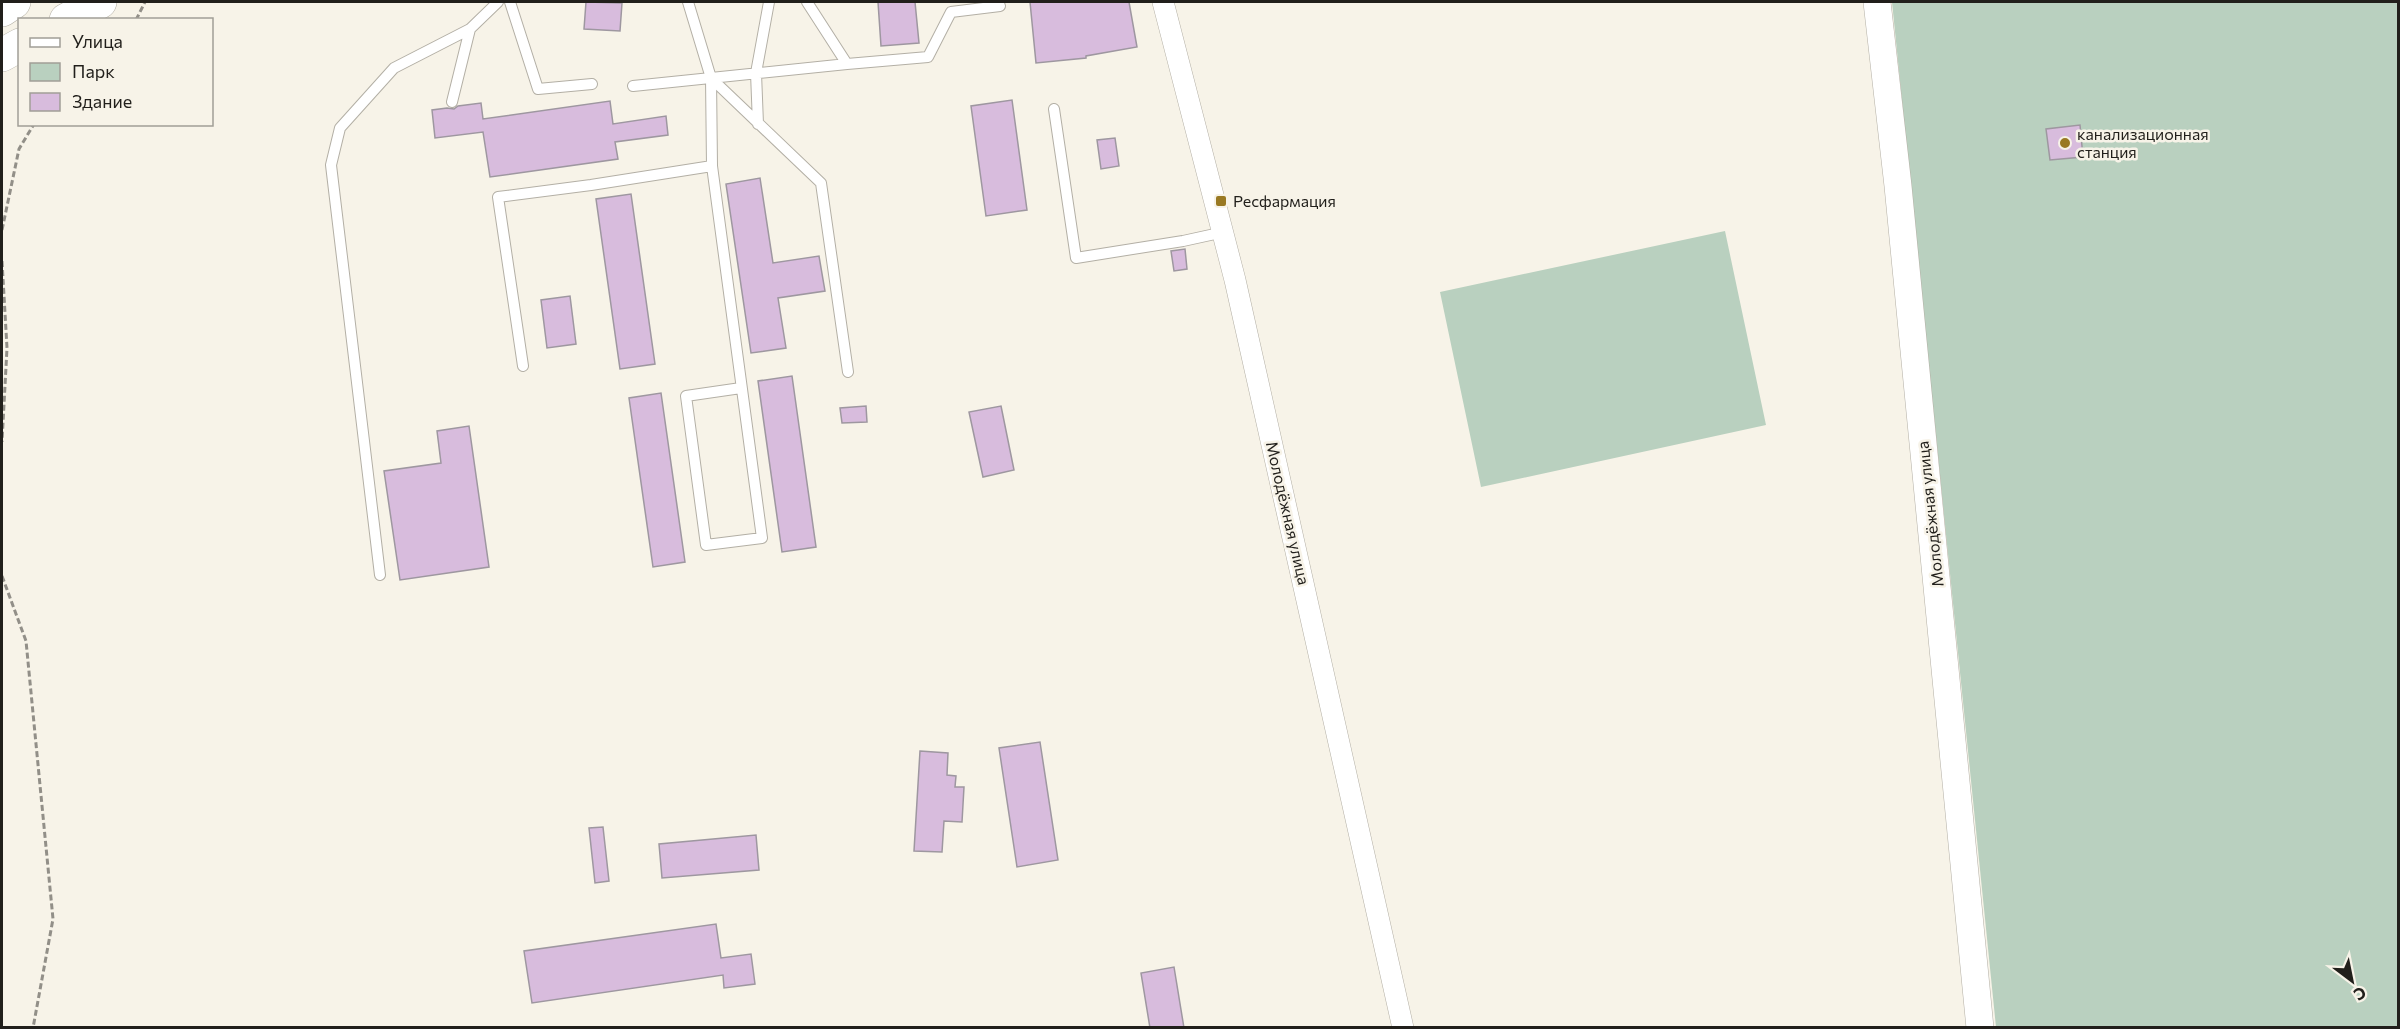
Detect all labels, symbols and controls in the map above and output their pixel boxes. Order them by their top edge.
legend [18,18,213,126]
text: Улица [72,30,123,52]
text: Парк [72,60,115,82]
text: Здание [72,90,132,112]
place label: канализационная станция [2077,124,2209,161]
marker: канализационная станция [2058,136,2072,150]
place label: Ресфармация [1233,191,1336,210]
marker: Ресфармация [1214,194,1228,208]
street label: Молодёжная улица [1263,439,1314,586]
street label: Молодёжная улица [1912,440,1947,588]
north arrow [2322,951,2382,1011]
text: С [2350,983,2370,1005]

